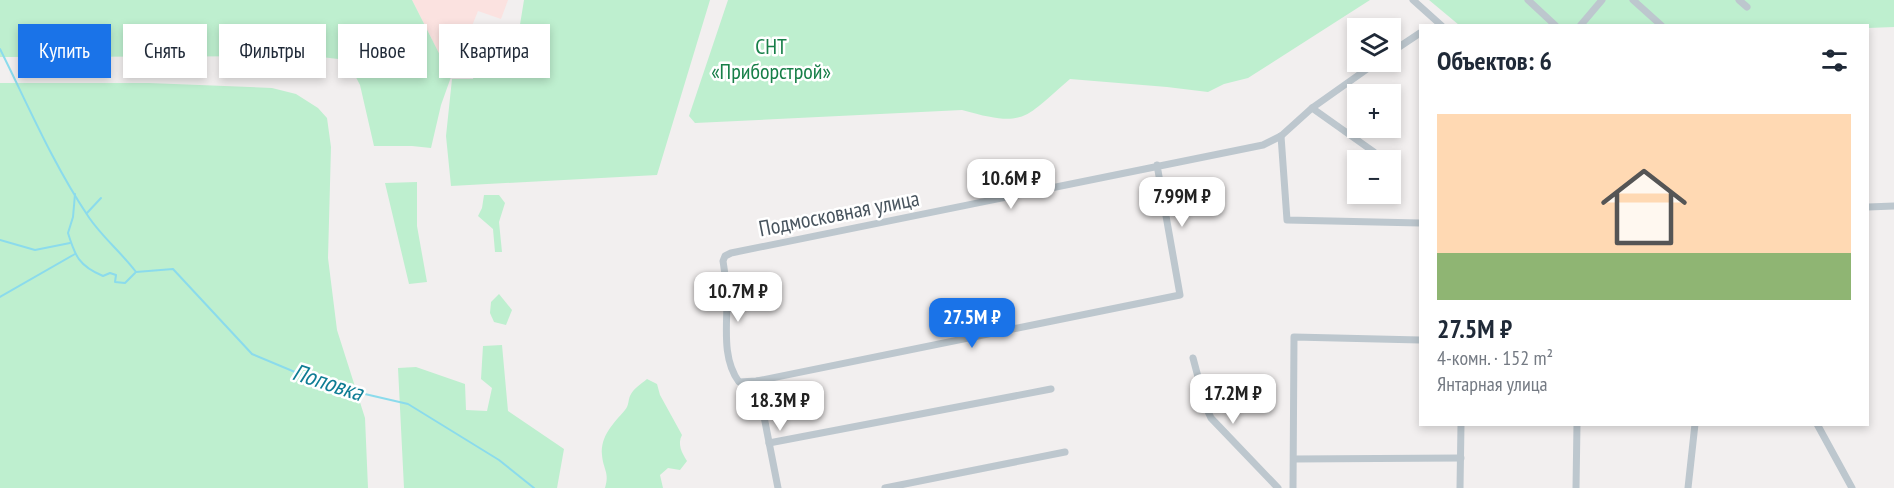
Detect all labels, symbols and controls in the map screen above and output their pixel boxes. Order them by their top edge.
map controls [1347,18,1401,204]
button: layers [1347,18,1401,72]
chip: Купить [18,24,111,78]
chip: Снять [123,24,207,78]
chip: Фильтры [219,24,326,78]
chip: Новое [338,24,427,78]
chip: Квартира [439,24,550,78]
park label: СНТ «Приборстрой» [711,32,831,85]
text: Объектов: 6 [1437,44,1552,77]
icon: filters [1818,44,1851,77]
button: + [1347,84,1401,138]
button: − [1347,150,1401,204]
icon: home [1590,153,1698,261]
pin: 10.6M ₽ [956,159,1066,210]
text: 10.6M ₽ [981,165,1041,191]
pin: 7.99M ₽ [1127,177,1237,228]
text: 7.99M ₽ [1153,183,1211,209]
street label: Подмосковная улица [756,184,922,242]
pin: 10.7M ₽ [683,272,793,323]
text: 10.7M ₽ [708,278,768,304]
pin: 27.5M ₽ [917,298,1027,349]
text: 27.5M ₽ [943,304,1001,330]
text: 27.5M ₽ [1437,312,1512,345]
text: 4-комн. · 152 m² [1437,345,1553,371]
water label: Поповка [289,356,368,408]
text: Янтарная улица [1437,371,1548,397]
pin: 17.2M ₽ [1178,374,1288,425]
text: 17.2M ₽ [1204,380,1262,406]
pin: 18.3M ₽ [725,381,835,432]
text: 18.3M ₽ [750,387,810,413]

